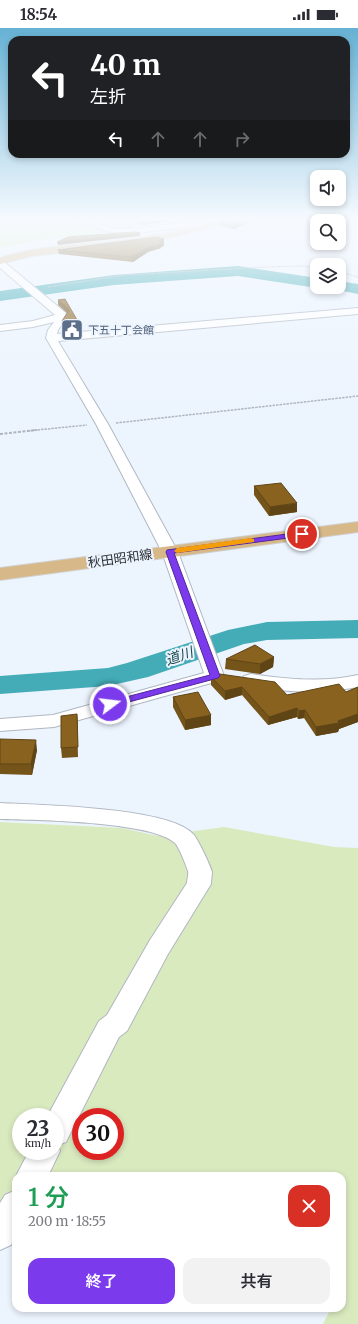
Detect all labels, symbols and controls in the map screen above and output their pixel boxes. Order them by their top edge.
text: 18:54 [20,5,57,24]
text: 40 m [90,47,161,83]
icon: left [24,52,76,104]
text: 左折 [90,85,126,108]
icon: left [105,128,127,150]
icon: ahead [147,128,169,150]
icon: ahead [189,128,211,150]
icon: right [231,128,253,150]
map controls [310,170,346,294]
button: sound [310,170,346,206]
button: search [310,214,346,250]
button: layers [310,258,346,294]
public building icon: 下五十丁会館 [59,317,85,343]
place label: 下五十丁会館 [88,323,154,337]
pin [285,517,319,551]
icon: arrive [291,523,313,545]
street label: 秋田昭和線 [87,546,153,571]
water label: 道川 [163,642,197,669]
position arrow [89,683,131,725]
speed limit sign: 30 [72,1108,124,1160]
text: 23 [27,1116,49,1141]
text: km/h [25,1137,51,1150]
text: 1 分 [28,1182,69,1213]
button: close [288,1185,330,1227]
text: 200 m · 18:55 [28,1213,106,1230]
button: 終了 [28,1258,175,1304]
button: 共有 [183,1258,330,1304]

